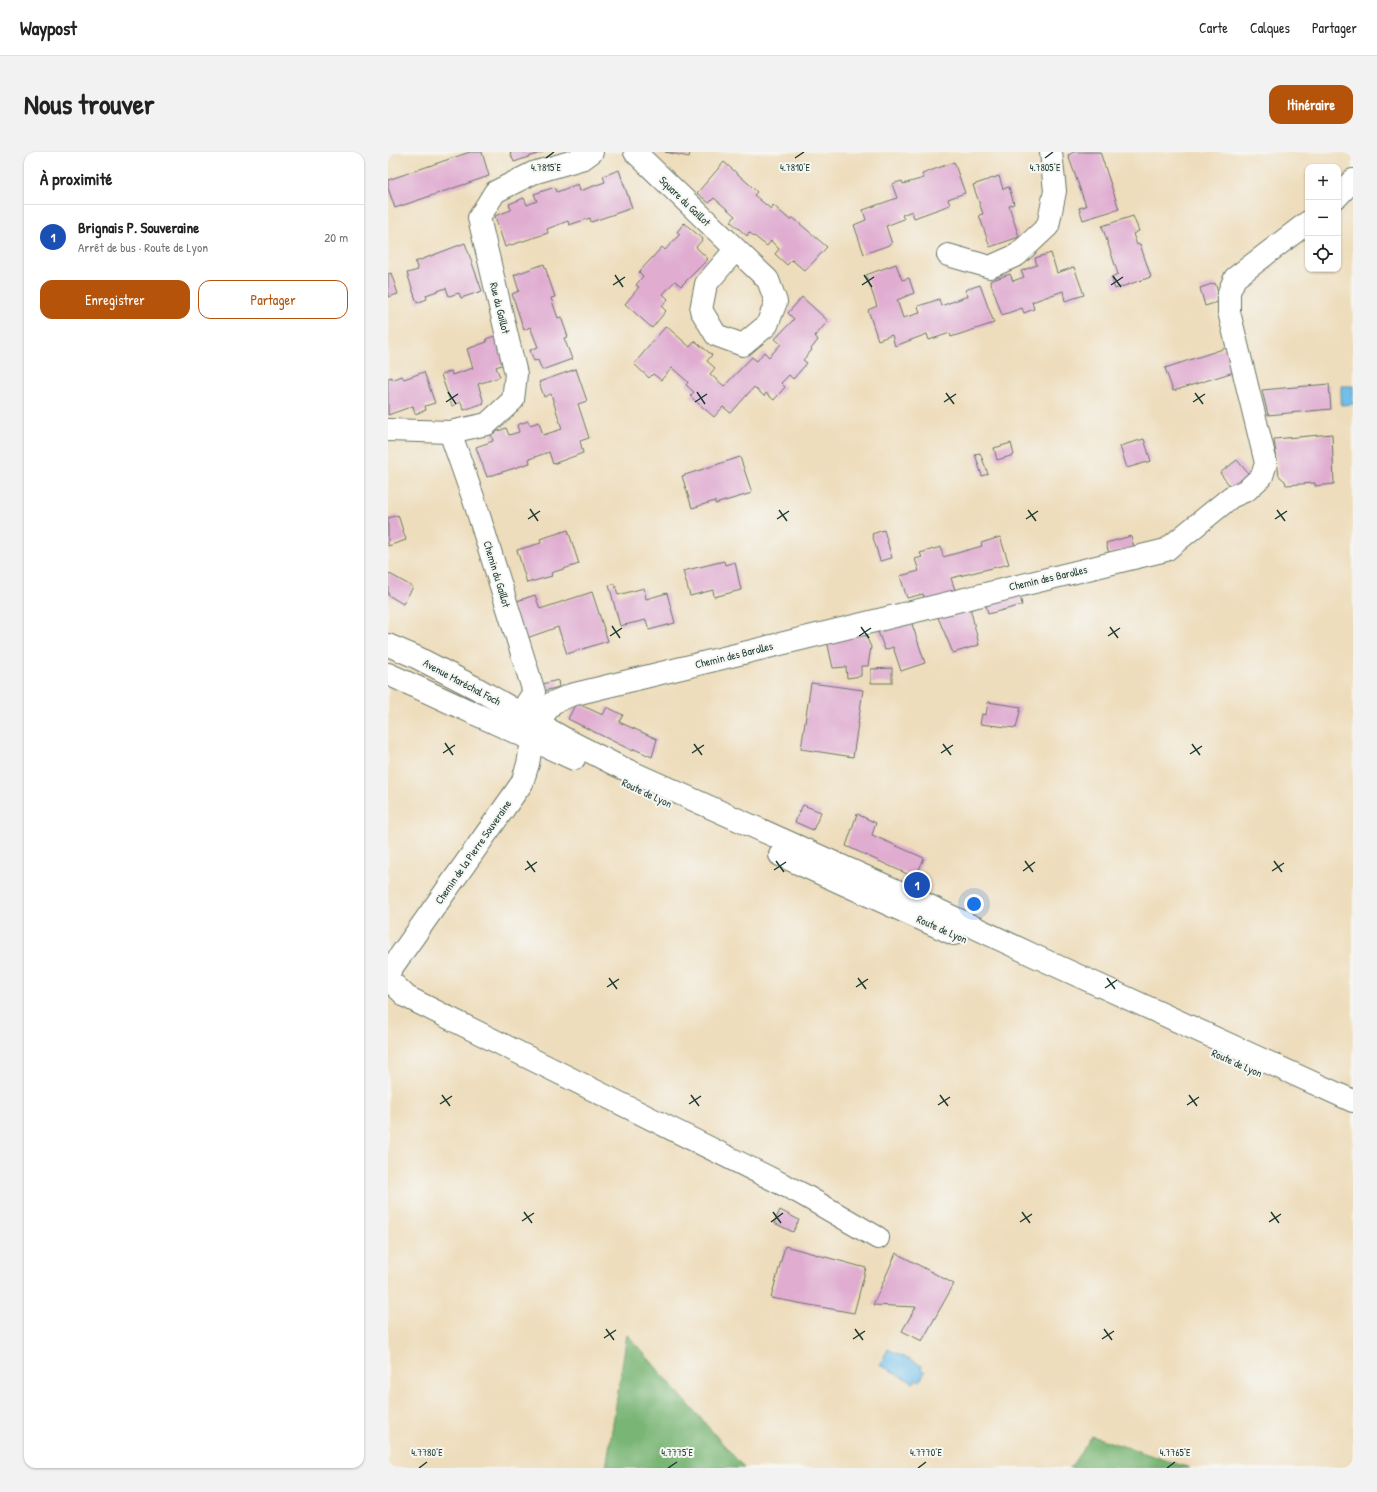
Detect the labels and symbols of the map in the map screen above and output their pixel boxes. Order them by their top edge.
text: 4.7815°E [531,161,561,174]
text: 4.7810°E [780,161,811,174]
text: 4.7805°E [1030,161,1061,174]
street label: Square du Gaillot [656,173,714,229]
street label: Rue du Gaillot [487,281,513,335]
street label: Chemin du Gaillot [480,539,514,609]
street label: Chemin des Barolles [1008,562,1088,594]
street label: Chemin des Barolles [694,639,774,671]
street label: Avenue Maréchal Foch [421,656,504,709]
street label: Route de Lyon [620,775,674,811]
street label: Chemin de la Pierre Souveraine [432,797,515,907]
pin: 1 [904,870,930,900]
your location [964,894,984,914]
street label: Route de Lyon [915,912,969,946]
street label: Route de Lyon [1210,1046,1264,1080]
text: 4.7780°E [411,1446,443,1459]
text: 4.7775°E [661,1446,693,1459]
text: 4.7770°E [910,1446,943,1459]
text: 4.7765°E [1160,1446,1191,1459]

